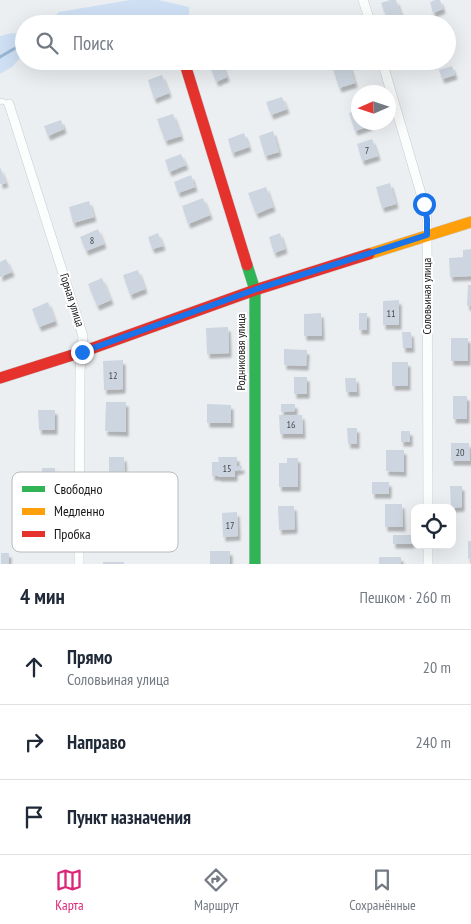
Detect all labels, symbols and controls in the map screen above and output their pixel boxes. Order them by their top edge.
search box [15,15,456,70]
icon: search [33,29,61,57]
text: Поиск [73,31,114,55]
north arrow [351,85,396,130]
house number: 7 [365,144,369,157]
route start [413,193,436,216]
house number: 8 [90,234,94,247]
street label: Соловьиная улица [419,257,434,334]
street label: Горная улица [57,271,88,329]
house number: 11 [387,307,396,320]
street label: Родниковая улица [233,313,248,391]
route end [71,341,94,364]
house number: 12 [109,369,118,382]
house number: 16 [287,418,296,431]
house number: 20 [456,446,465,459]
house number: 15 [223,462,232,475]
legend [12,472,178,552]
text: Свободно [54,480,102,498]
text: Медленно [54,502,105,520]
map controls [411,504,456,549]
button: locate [411,504,456,549]
house number: 17 [226,519,235,532]
text: Пробка [54,525,91,543]
text: 4 мин [20,583,65,610]
text: Пешком · 260 m [360,587,451,607]
text: Прямо [67,645,112,669]
icon: ahead [20,653,48,681]
text: 20 m [423,657,451,677]
text: Соловьиная улица [67,669,169,689]
icon: right [20,728,48,756]
text: Направо [67,730,126,754]
text: 240 m [416,732,451,752]
icon: arrive [20,803,48,831]
text: Пункт назначения [67,805,191,829]
tab: Карта [55,866,84,914]
tab: Маршрут [194,866,239,914]
tab: Сохранённые [349,866,416,914]

